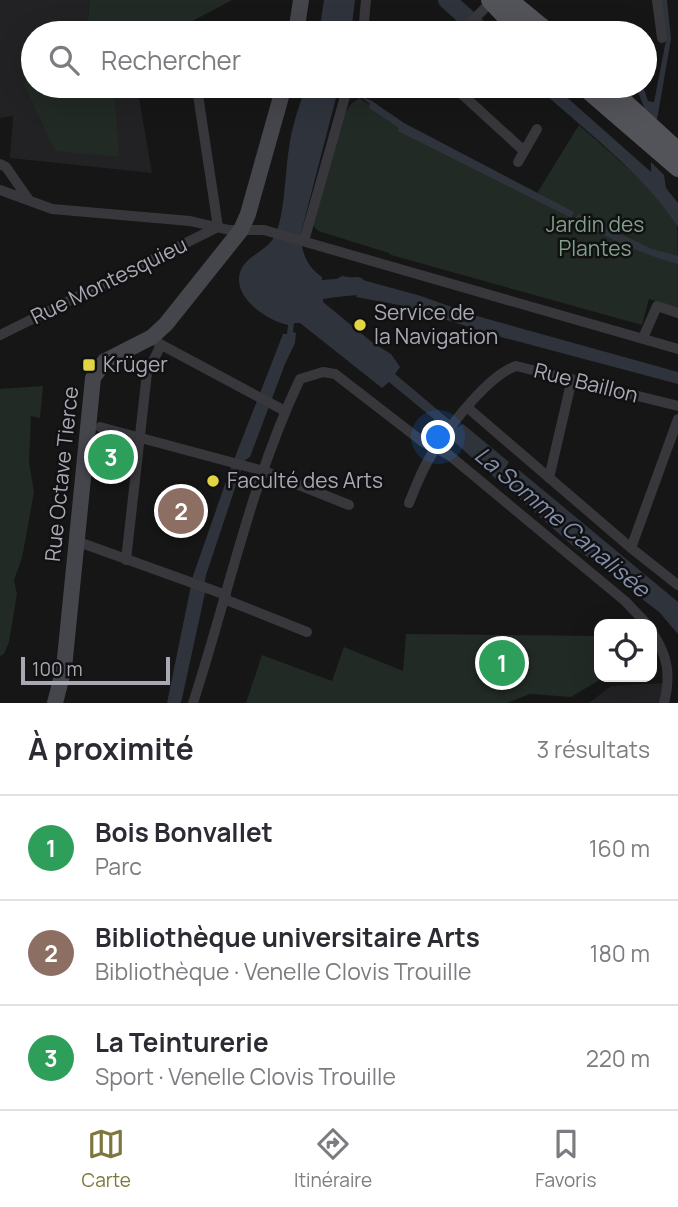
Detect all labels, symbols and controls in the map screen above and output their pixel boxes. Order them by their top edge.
search box [21,21,657,98]
icon: search [45,41,83,79]
text: Rechercher [101,42,241,78]
park label: Jardin des Plantes [546,210,644,262]
street label: Rue Montesquieu [26,230,191,330]
place label: Service de la Navigation [374,298,498,350]
marker: Service de la Navigation [352,317,368,333]
place label: Krüger [103,350,168,378]
street label: Rue Baillon [531,356,641,408]
marker: Krüger [81,357,97,373]
street label: Rue Octave Tierce [38,385,84,563]
your location [421,420,455,454]
pin: 3 [88,431,134,483]
water label: La Somme Canalisée [468,439,658,605]
place label: Faculté des Arts [227,466,383,494]
marker: Faculté des Arts [205,473,221,489]
pin: 2 [158,485,204,537]
map controls [594,619,657,682]
button: locate [594,619,657,682]
pin: 1 [479,637,525,689]
scale bar [21,654,170,686]
text: 100 m [32,656,83,682]
text: À proximité [28,728,194,769]
text: 3 résultats [537,733,650,765]
text: Bois Bonvallet [95,814,273,850]
text: 1 [46,832,56,864]
text: 160 m [589,832,650,864]
text: Parc [95,850,142,882]
text: Bibliothèque universitaire Arts [95,919,480,955]
text: 2 [44,937,58,969]
text: 180 m [590,937,650,969]
text: Bibliothèque · Venelle Clovis Trouille [95,955,471,987]
text: La Teinturerie [95,1024,269,1060]
text: 3 [44,1042,58,1074]
text: 220 m [586,1042,650,1074]
text: Sport · Venelle Clovis Trouille [95,1060,396,1092]
tab: Carte [82,1125,131,1193]
tab: Itinéraire [294,1125,372,1193]
tab: Favoris [535,1125,596,1193]

